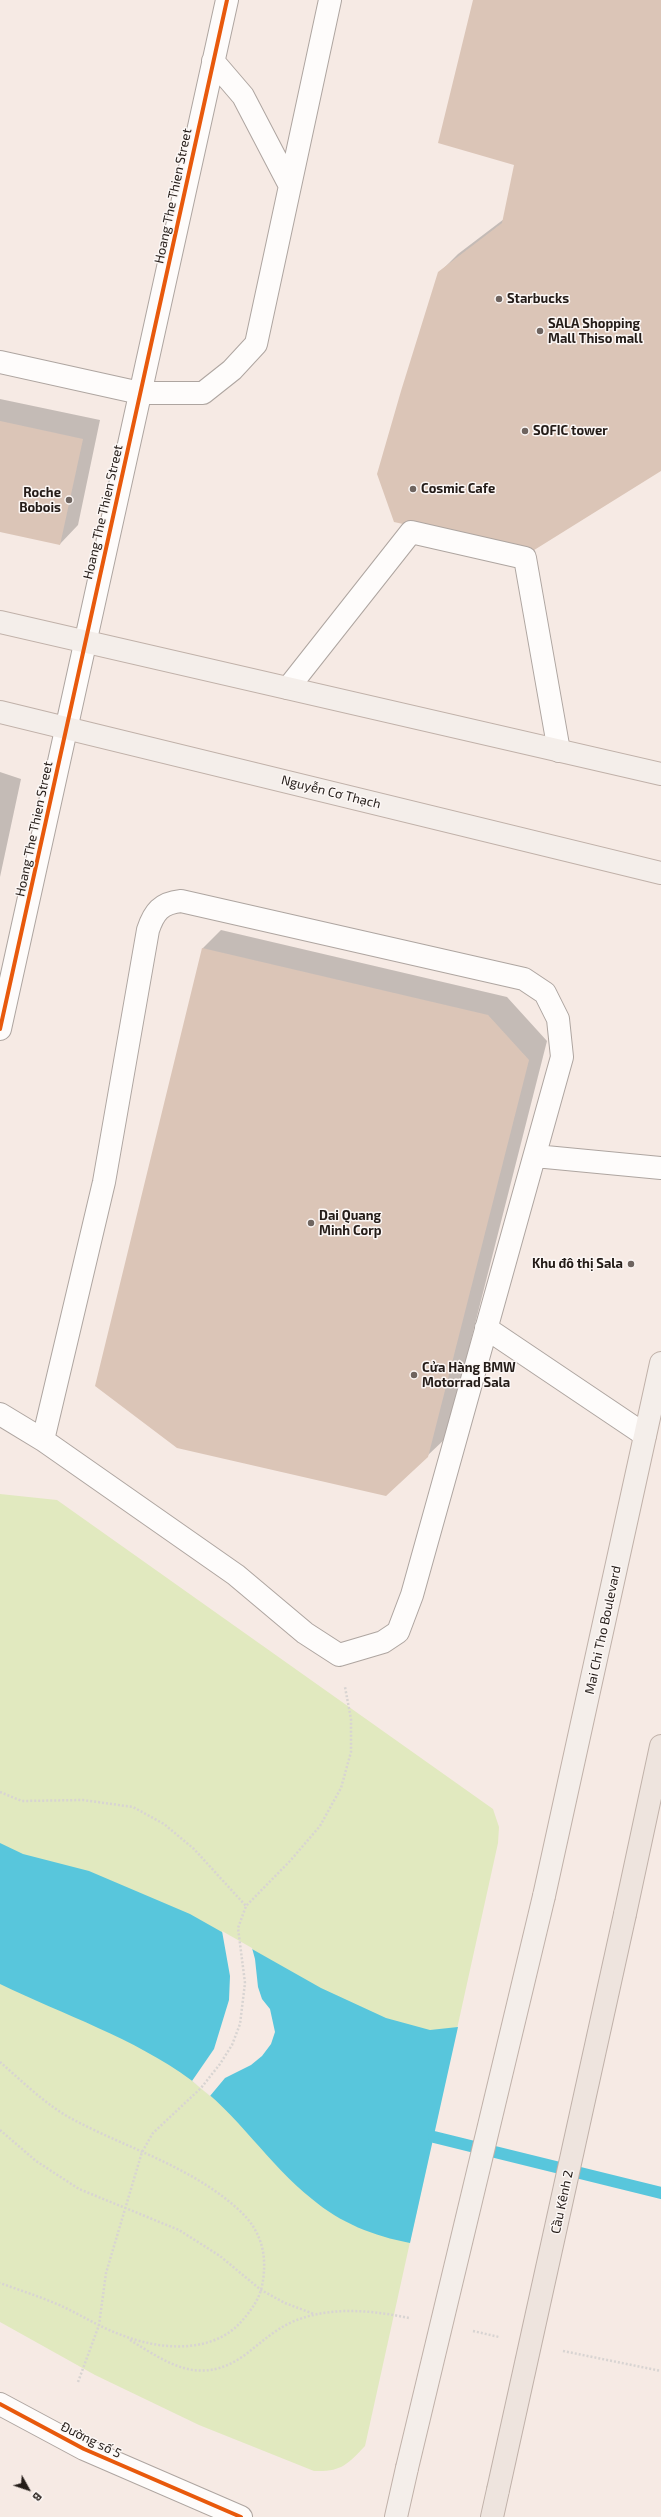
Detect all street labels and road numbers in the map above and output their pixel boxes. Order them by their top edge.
street label: Hoang The Thien Street [151,127,195,265]
street label: Hoang The Thien Street [80,443,126,581]
street label: Hoang The Thien Street [12,760,56,898]
street label: Nguyễn Cơ Thạch [280,772,382,812]
street label: Mai Chi Tho Boulevard [582,1564,624,1696]
street label: Cầu Kênh 2 [548,2169,576,2235]
street label: Đường số 5 [58,2419,124,2461]

